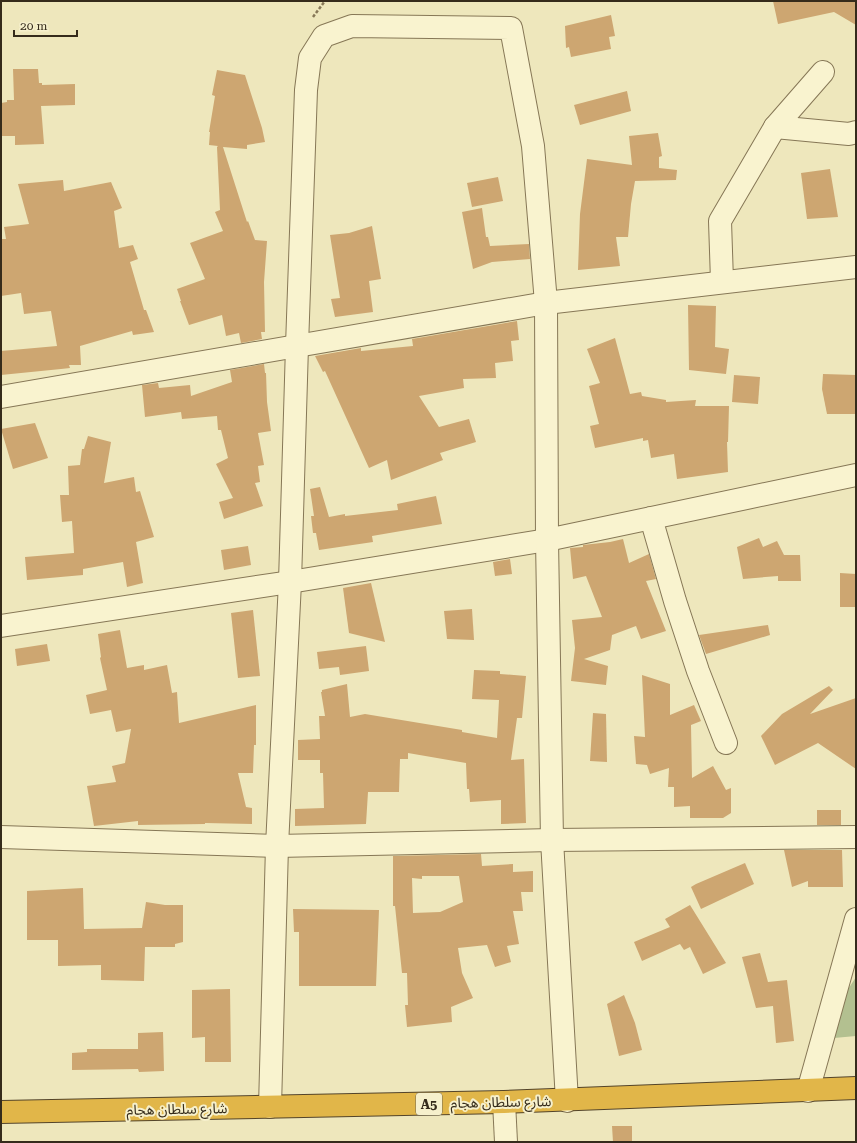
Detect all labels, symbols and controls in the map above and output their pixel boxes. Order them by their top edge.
scale bar [14,12,77,38]
text: 20 m [20,19,47,33]
road number: A5 [416,1093,442,1115]
street label: شارع سلطان هجام [450,1093,552,1114]
street label: شارع سلطان هجام [126,1100,228,1121]

